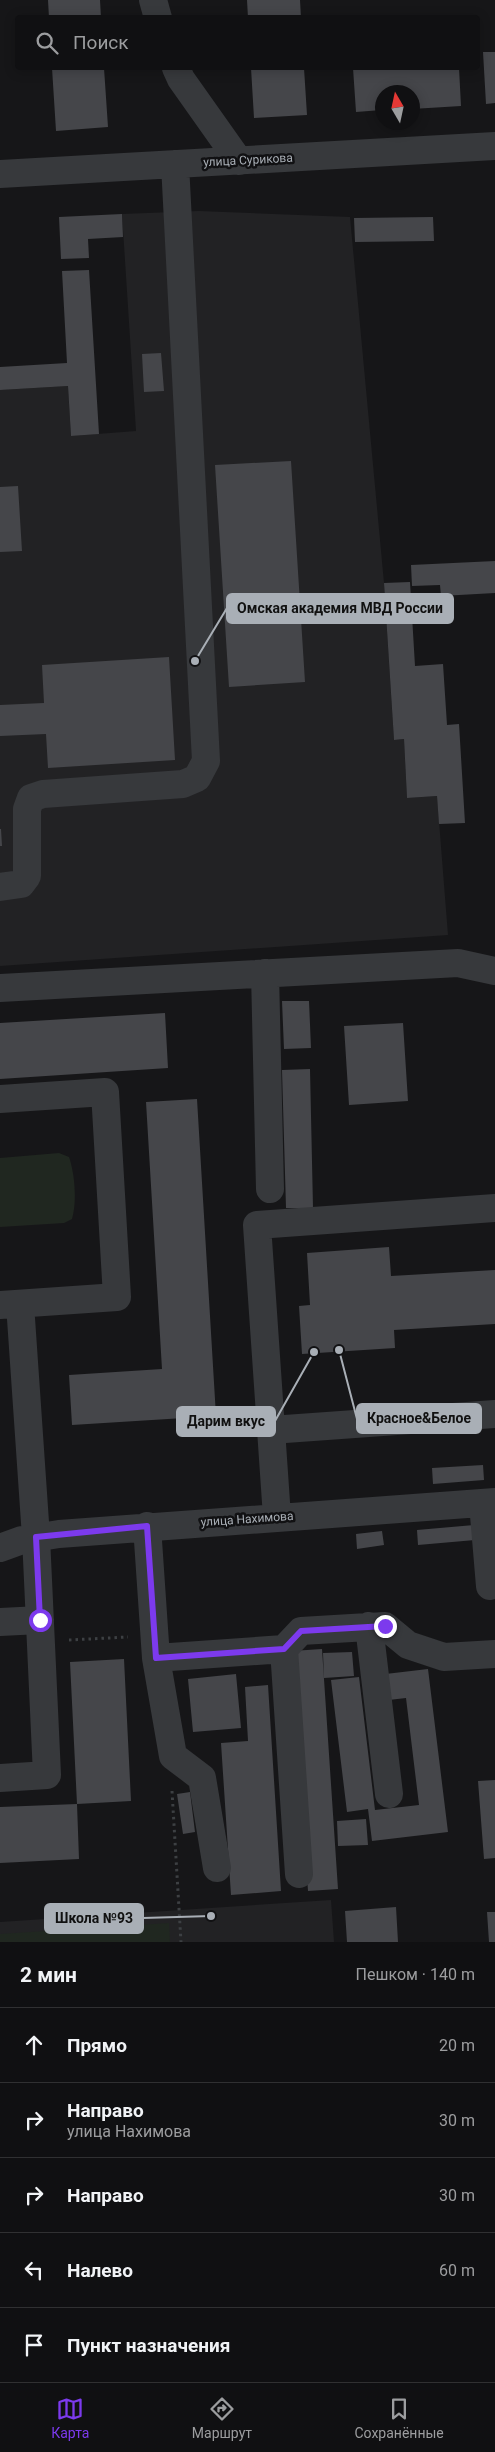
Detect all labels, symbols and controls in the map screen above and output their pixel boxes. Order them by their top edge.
search box [15,15,480,70]
icon: search [33,29,61,57]
text: Поиск [73,31,129,54]
north arrow [375,85,420,130]
street label: улица Сурикова [203,151,293,169]
callout: Омская академия МВД России [227,594,453,623]
text: Омская академия МВД России [237,600,443,616]
callout: Красное&Белое [357,1404,481,1433]
callout: Дарим вкус [177,1407,275,1436]
text: Красное&Белое [367,1410,471,1426]
text: Дарим вкус [187,1413,265,1429]
street label: улица Нахимова [200,1509,294,1529]
route start [29,1609,52,1632]
route end [374,1615,397,1638]
callout: Школа №93 [45,1904,143,1933]
text: Школа №93 [55,1910,133,1926]
text: 2 мин [20,1963,77,1987]
text: Пешком · 140 m [356,1965,475,1984]
icon: ahead [20,2031,48,2059]
text: Прямо [67,2034,127,2057]
text: 20 m [439,2036,475,2055]
text: Направо [67,2099,144,2122]
icon: right [20,2106,48,2134]
text: 30 m [439,2111,475,2130]
text: улица Нахимова [67,2122,191,2141]
icon: right [20,2181,48,2209]
text: Направо [67,2184,144,2207]
text: 30 m [439,2186,475,2205]
icon: left [20,2256,48,2284]
text: Налево [67,2259,133,2282]
text: 60 m [439,2261,475,2280]
icon: arrive [20,2331,48,2359]
text: Пункт назначения [67,2334,230,2357]
tab: Карта [51,2395,89,2441]
tab: Маршрут [192,2395,252,2441]
tab: Сохранённые [354,2395,444,2441]

